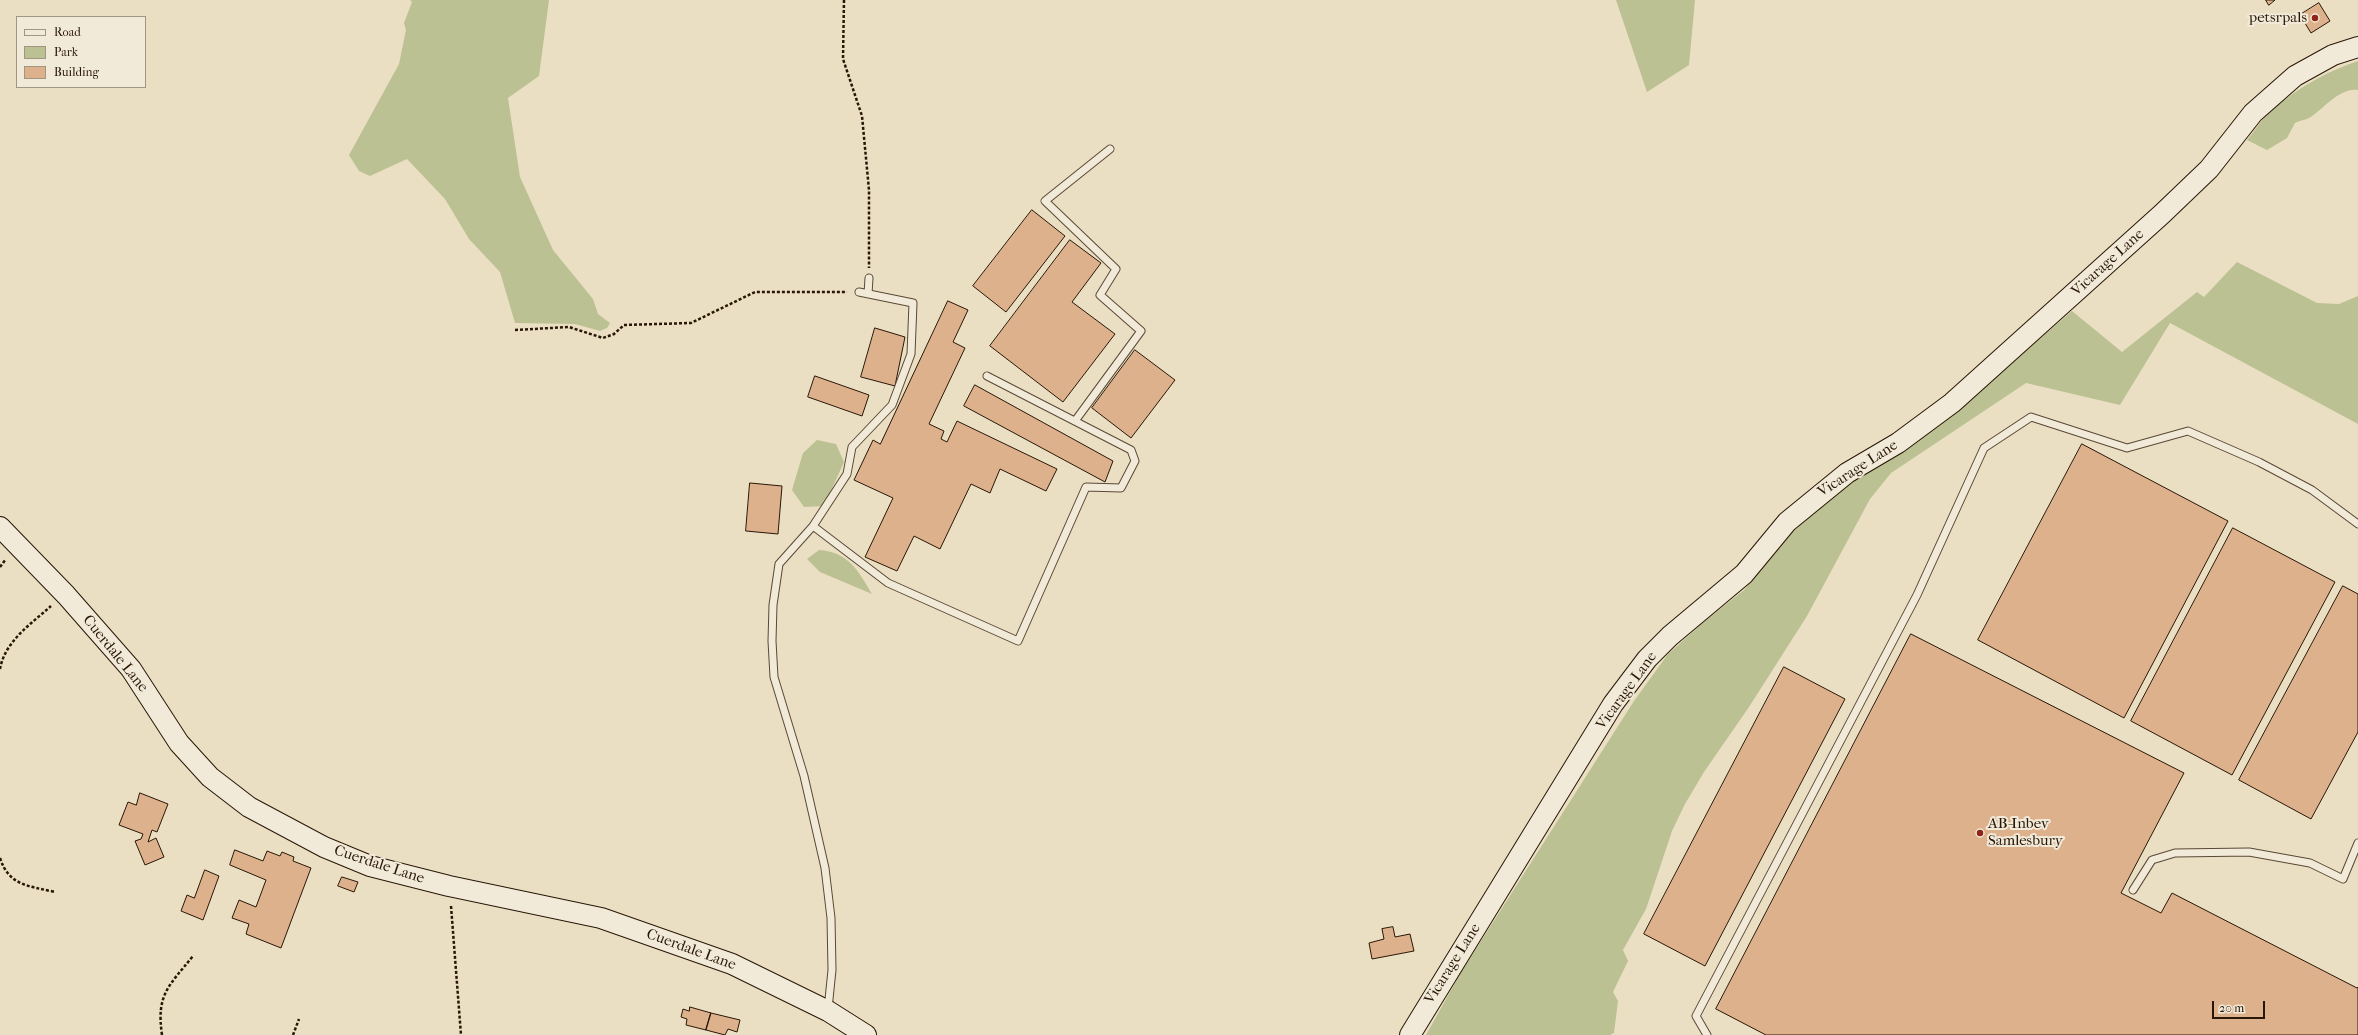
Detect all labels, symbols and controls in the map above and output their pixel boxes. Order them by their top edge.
place label: petsrpals [2249,9,2307,27]
marker: petsrpals [2310,13,2320,23]
legend [16,16,146,88]
text: Road [54,25,81,39]
text: Park [54,45,78,59]
text: Building [54,65,99,79]
street label: Vicarage Lane [2068,226,2148,300]
street label: Vicarage Lane [1815,436,1901,502]
street label: Cuerdale Lane [78,612,152,696]
street label: Vicarage Lane [1593,649,1661,733]
place label: AB-Inbev Samlesbury [1988,815,2063,850]
marker: AB-Inbev Samlesbury [1975,828,1985,838]
street label: Cuerdale Lane [332,842,426,888]
street label: Vicarage Lane [1421,920,1485,1008]
street label: Cuerdale Lane [644,925,738,975]
scale bar [2214,993,2267,1019]
text: 20 m [2219,1001,2244,1015]

